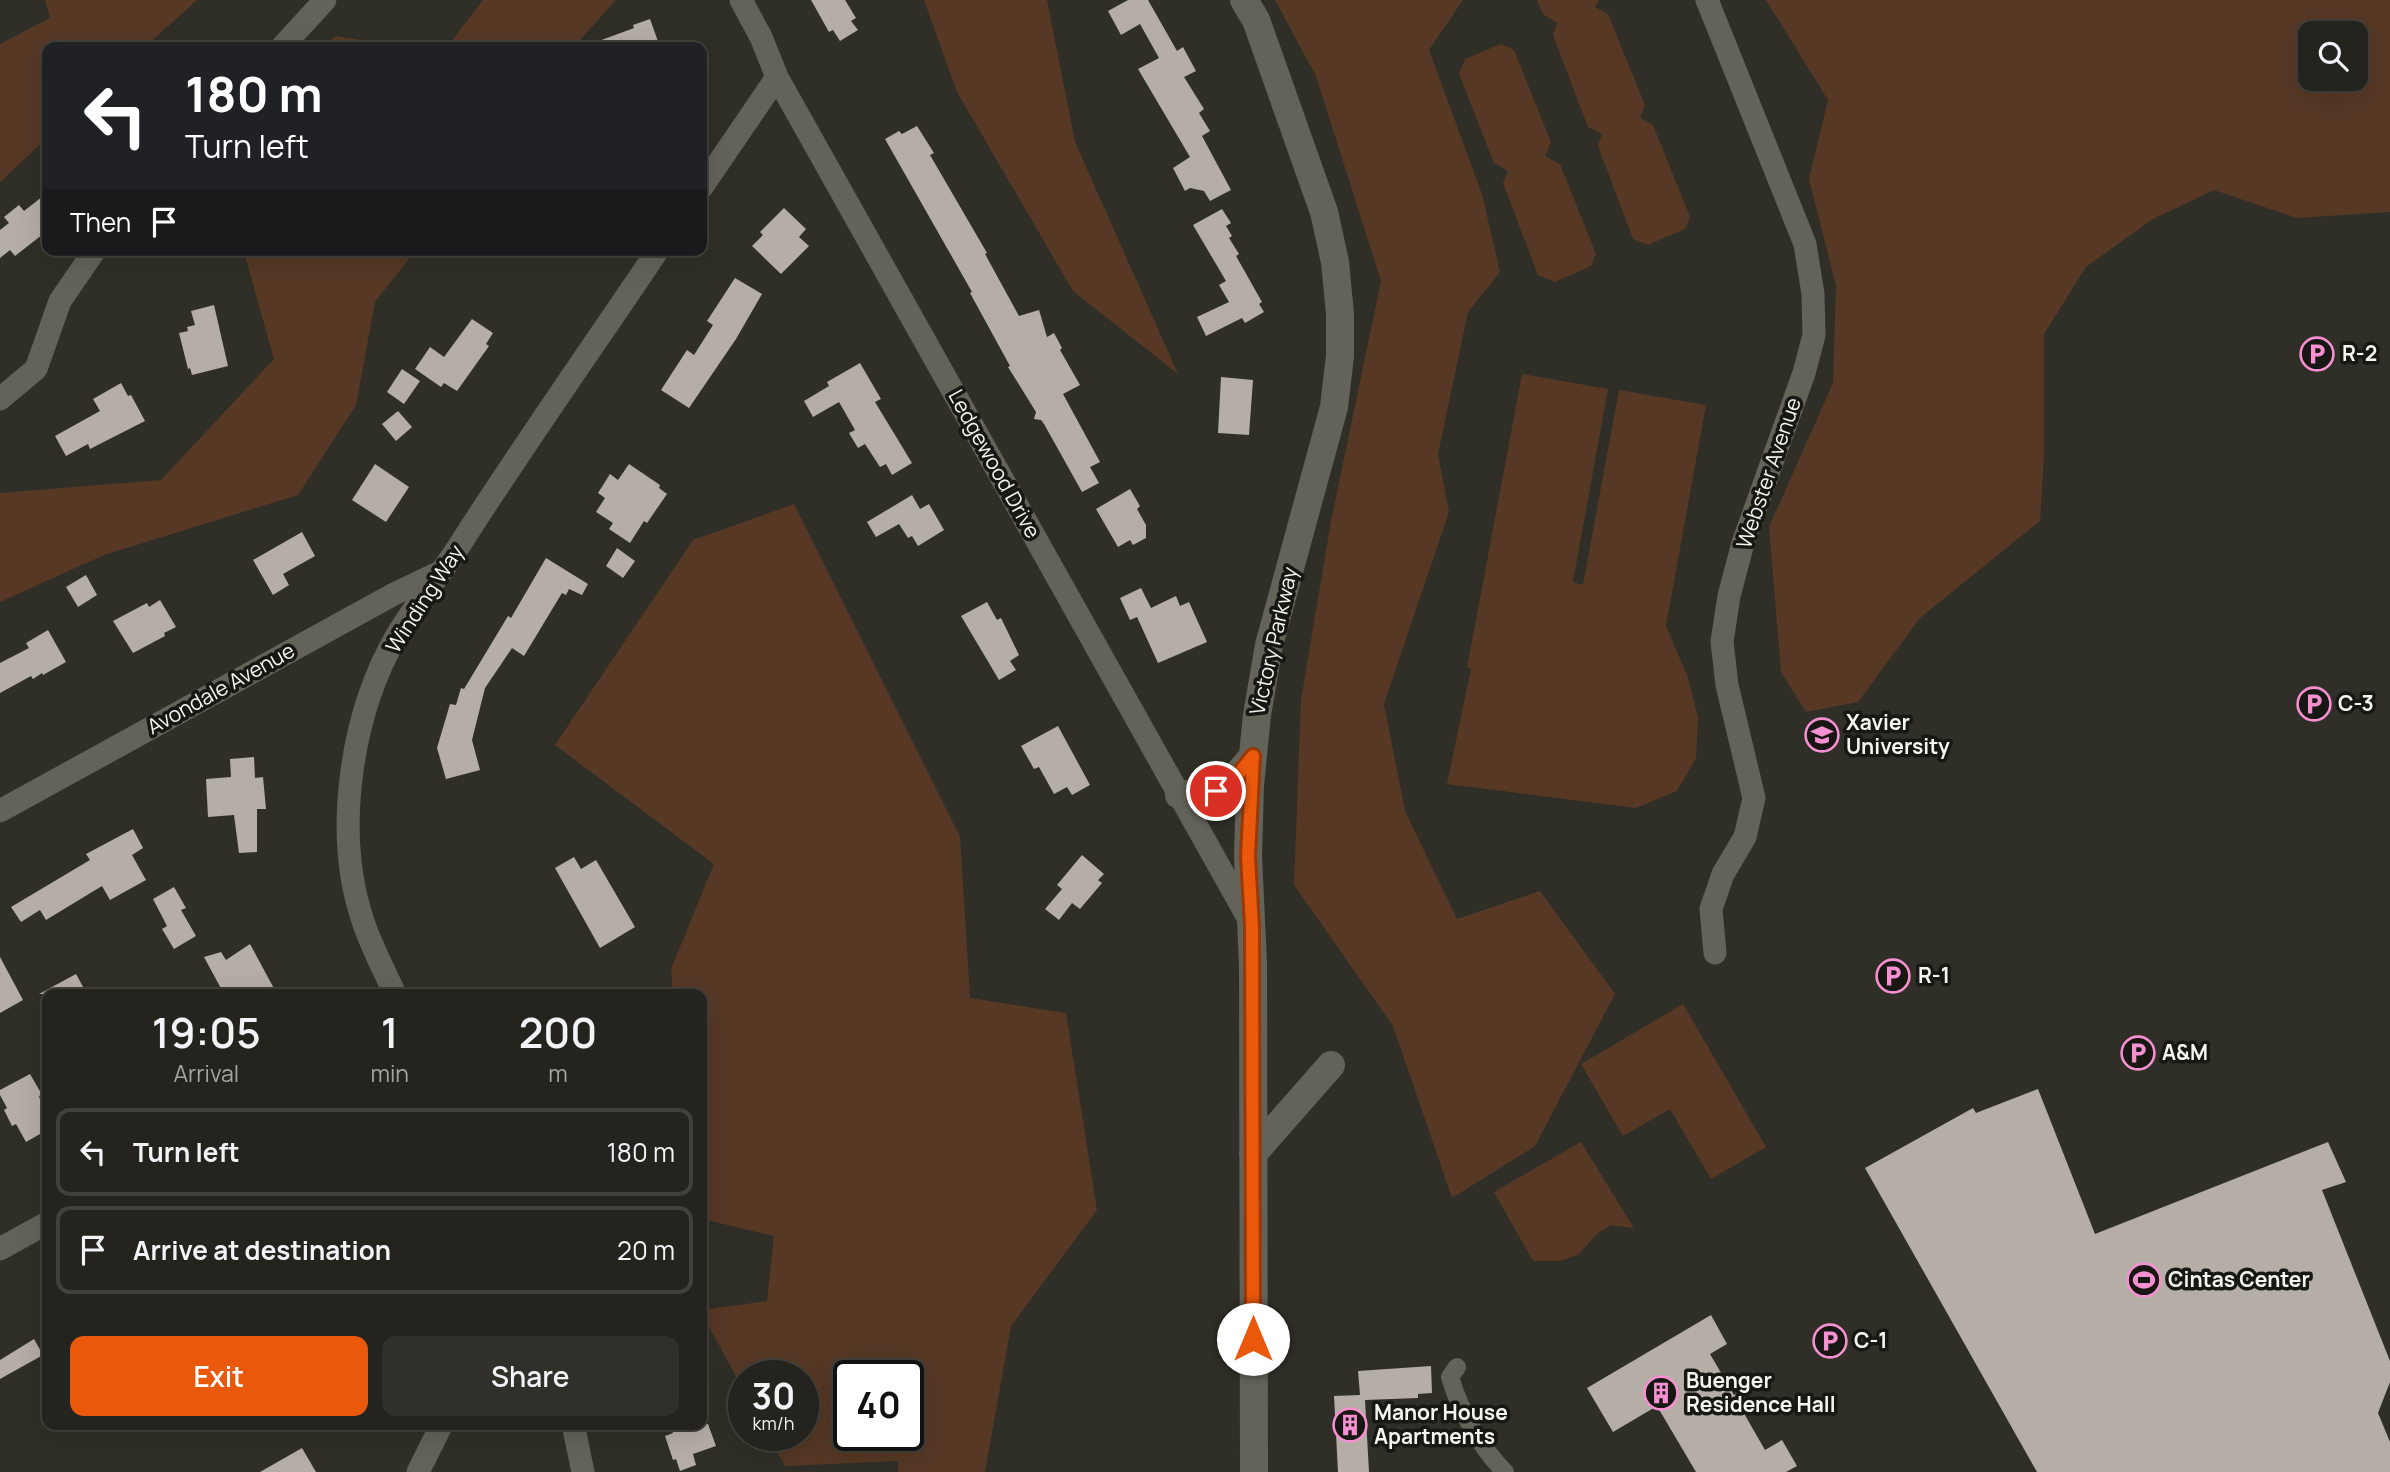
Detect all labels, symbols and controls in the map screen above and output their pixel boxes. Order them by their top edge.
map controls [2298,21,2368,91]
button: search [2298,21,2368,91]
text: 180 m [185,60,323,127]
icon: left [70,70,161,161]
text: Turn left [185,124,309,168]
icon: arrive [145,203,183,241]
text: Then [70,204,131,240]
parking icon: R-2 [2298,335,2336,373]
place label: R-2 [2342,339,2377,367]
street label: Ledgewood Drive [942,384,1047,543]
street label: Webster Avenue [1729,393,1807,552]
street label: Winding Way [379,539,470,658]
street label: Victory Parkway [1242,564,1304,718]
street label: Avondale Avenue [142,636,299,740]
parking icon: C-3 [2295,685,2333,723]
place label: C-3 [2338,689,2374,717]
place label: Xavier University [1846,708,1950,760]
school or university icon: Xavier University [1803,716,1841,754]
pin [1186,761,1246,821]
icon: arrive [1197,772,1235,810]
parking icon: R-1 [1874,957,1912,995]
place label: R-1 [1918,961,1950,989]
text: 19:05 [152,1003,261,1061]
text: 1 [381,1003,399,1061]
text: 200 [519,1003,597,1061]
parking icon: A&M [2119,1034,2157,1072]
place label: A&M [2162,1038,2208,1066]
text: Arrival [173,1057,239,1089]
text: min [370,1057,409,1089]
text: m [548,1057,568,1089]
icon: left [74,1133,112,1171]
text: Turn left [133,1134,240,1170]
text: 180 m [607,1134,675,1170]
icon: arrive [74,1231,112,1269]
text: Arrive at destination [133,1232,391,1268]
text: 20 m [617,1232,675,1268]
sports icon: Cintas Center [2125,1261,2163,1299]
place label: Cintas Center [2168,1265,2310,1293]
position arrow [1216,1302,1290,1376]
parking icon: C-1 [1811,1322,1849,1360]
place label: C-1 [1854,1326,1888,1354]
button: Exit [70,1336,368,1416]
button: Share [382,1336,679,1416]
speed limit sign: 40 [833,1360,924,1451]
place label: Buenger Residence Hall [1686,1366,1836,1418]
text: 30 [752,1372,795,1420]
building icon: Buenger Residence Hall [1642,1374,1680,1412]
place label: Manor House Apartments [1374,1398,1508,1450]
building icon: Manor House Apartments [1331,1406,1369,1444]
text: km/h [753,1411,794,1435]

